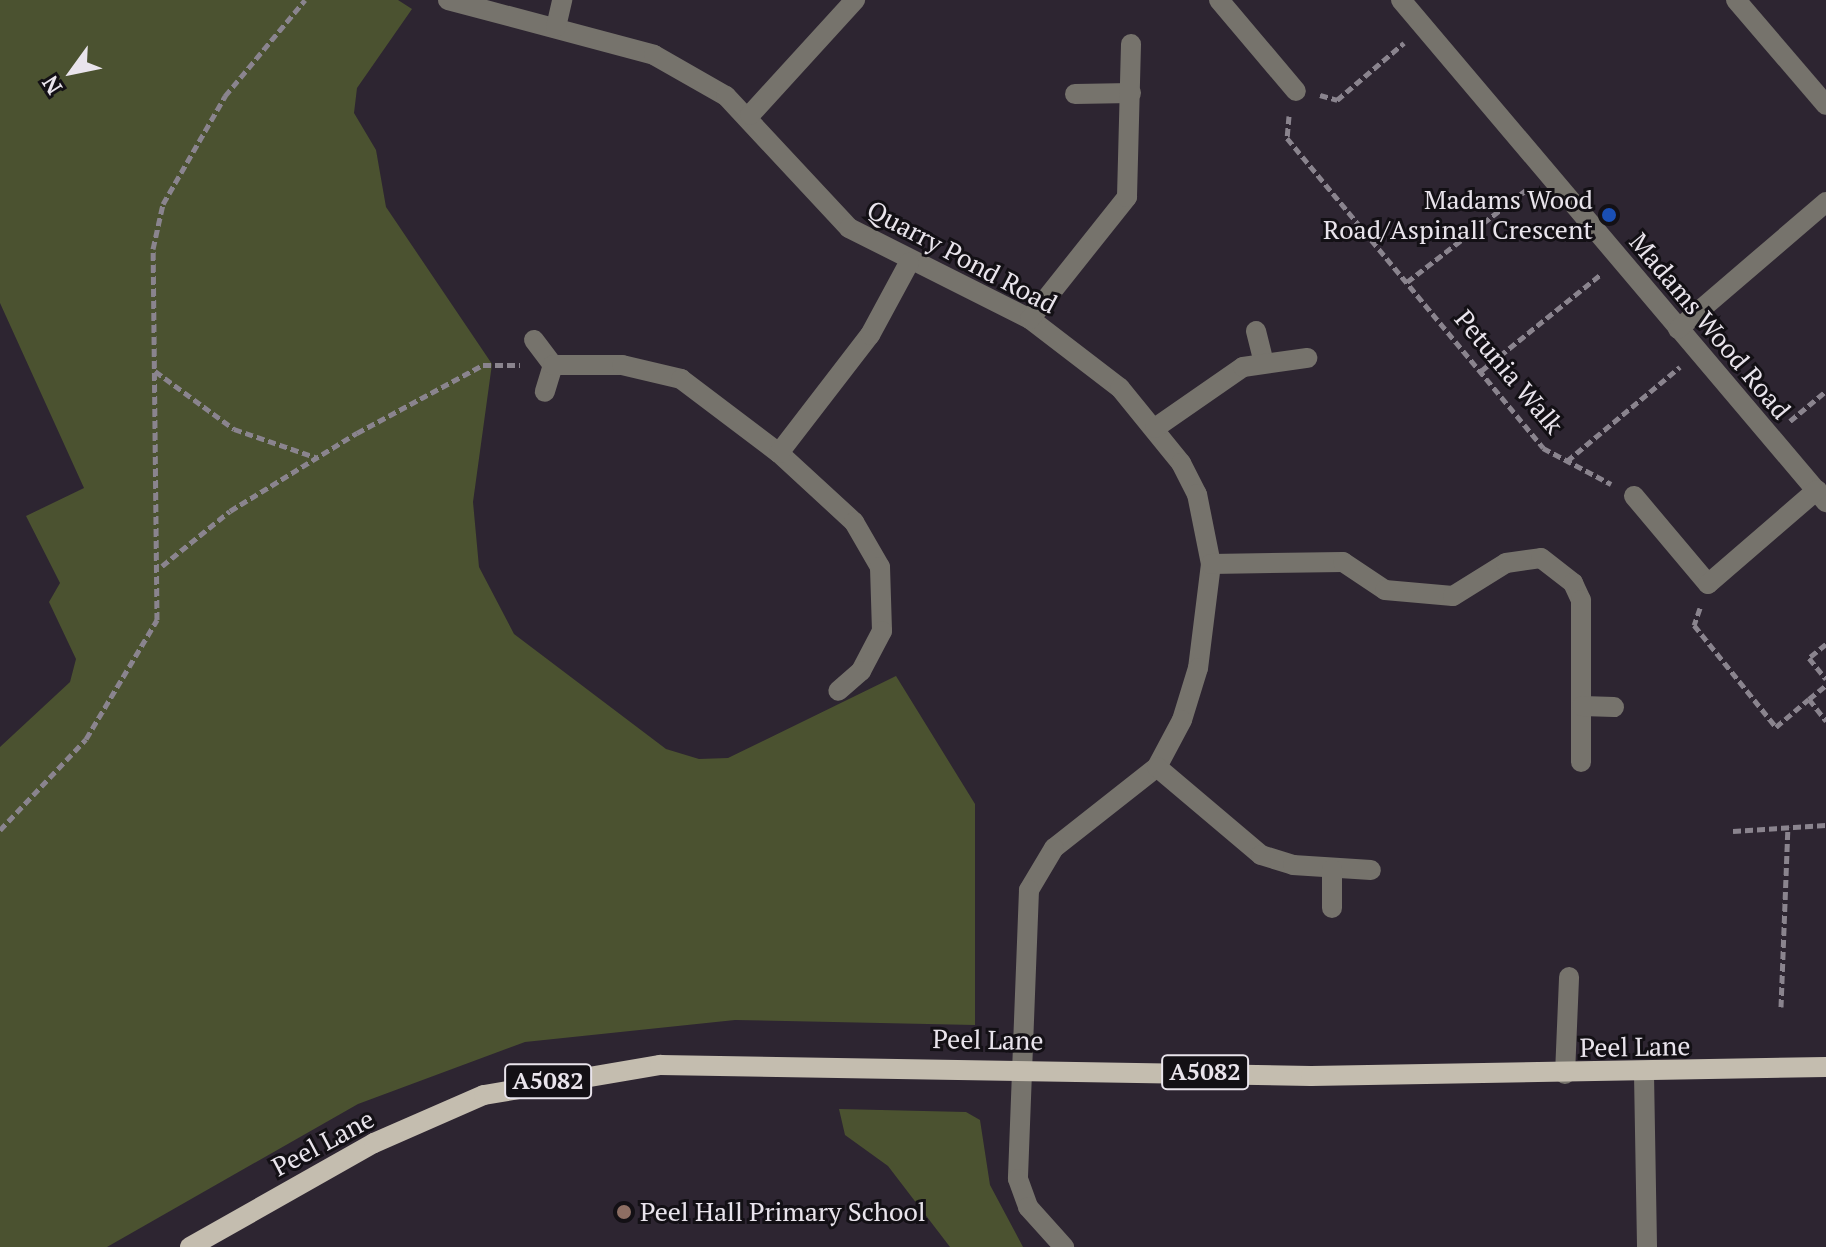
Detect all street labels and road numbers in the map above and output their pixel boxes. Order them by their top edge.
street label: Quarry Pond Road [862,194,1062,320]
street label: Madams Wood Road [1623,227,1797,425]
street label: Petunia Walk [1448,304,1570,440]
street label: Peel Lane [932,1023,1044,1057]
street label: Peel Lane [1579,1030,1691,1064]
road number: A5082 [1161,1052,1249,1092]
road number: A5082 [504,1061,592,1101]
street label: Peel Lane [267,1103,379,1183]

